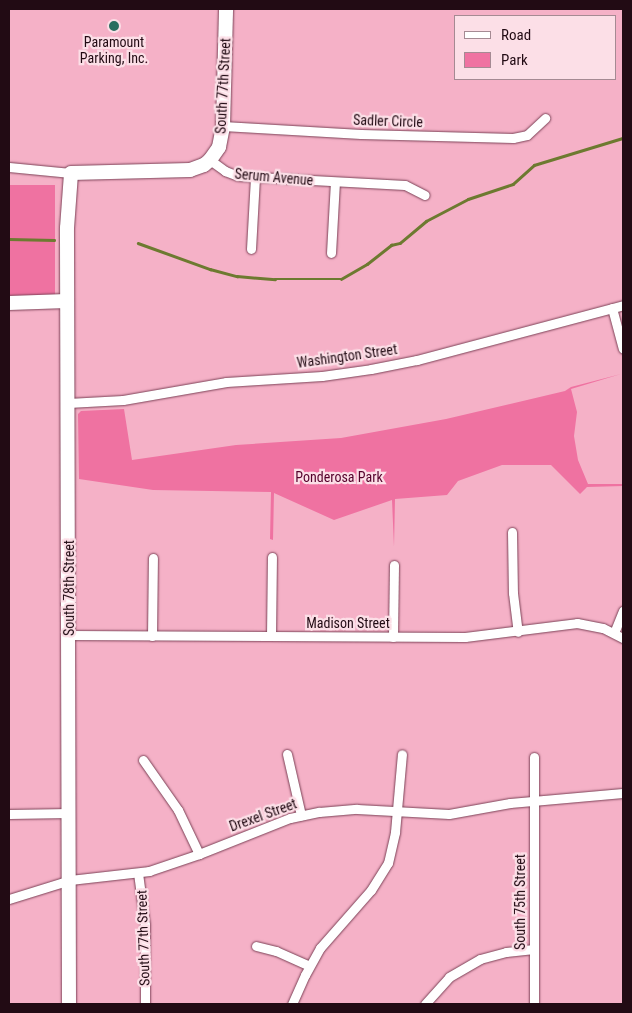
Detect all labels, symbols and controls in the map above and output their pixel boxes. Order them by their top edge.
legend [454,15,617,80]
marker: Paramount Parking, Inc. [108,20,120,32]
text: Road [501,26,531,44]
place label: Paramount Parking, Inc. [80,34,148,66]
street label: South 77th Street [212,38,234,134]
text: Park [501,51,528,69]
street label: Sadler Circle [353,111,423,131]
street label: Serum Avenue [234,165,314,189]
street label: Washington Street [296,341,398,371]
park label: Ponderosa Park [295,469,383,485]
street label: South 78th Street [61,540,77,636]
street label: Madison Street [306,615,390,631]
street label: Drexel Street [227,795,299,835]
street label: South 75th Street [512,854,528,950]
street label: South 77th Street [133,890,153,986]

